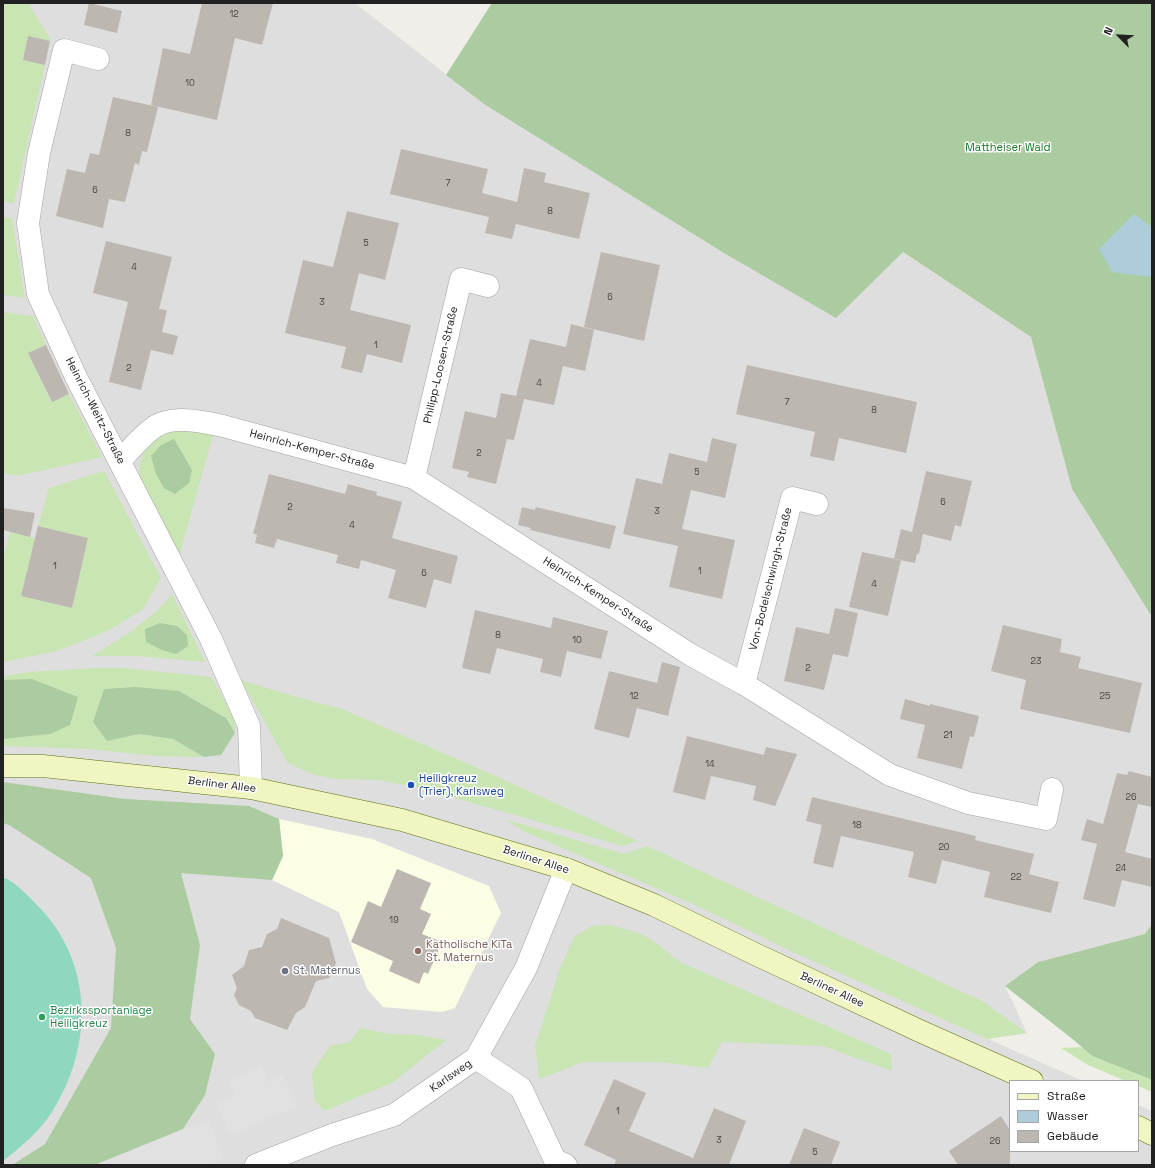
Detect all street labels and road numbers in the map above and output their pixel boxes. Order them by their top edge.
street label: Philipp-Loosen-Straße [421,305,461,425]
street label: Heinrich-Weitz-Straße [62,356,128,466]
street label: Heinrich-Kemper-Straße [248,427,376,473]
street label: Von-Bodelschwingh-Straße [747,506,795,652]
street label: Heinrich-Kemper-Straße [540,554,656,636]
street label: Berliner Allee [187,774,257,796]
street label: Berliner Allee [501,843,571,877]
street label: Berliner Allee [798,969,866,1011]
street label: Karlsweg [428,1057,474,1095]

